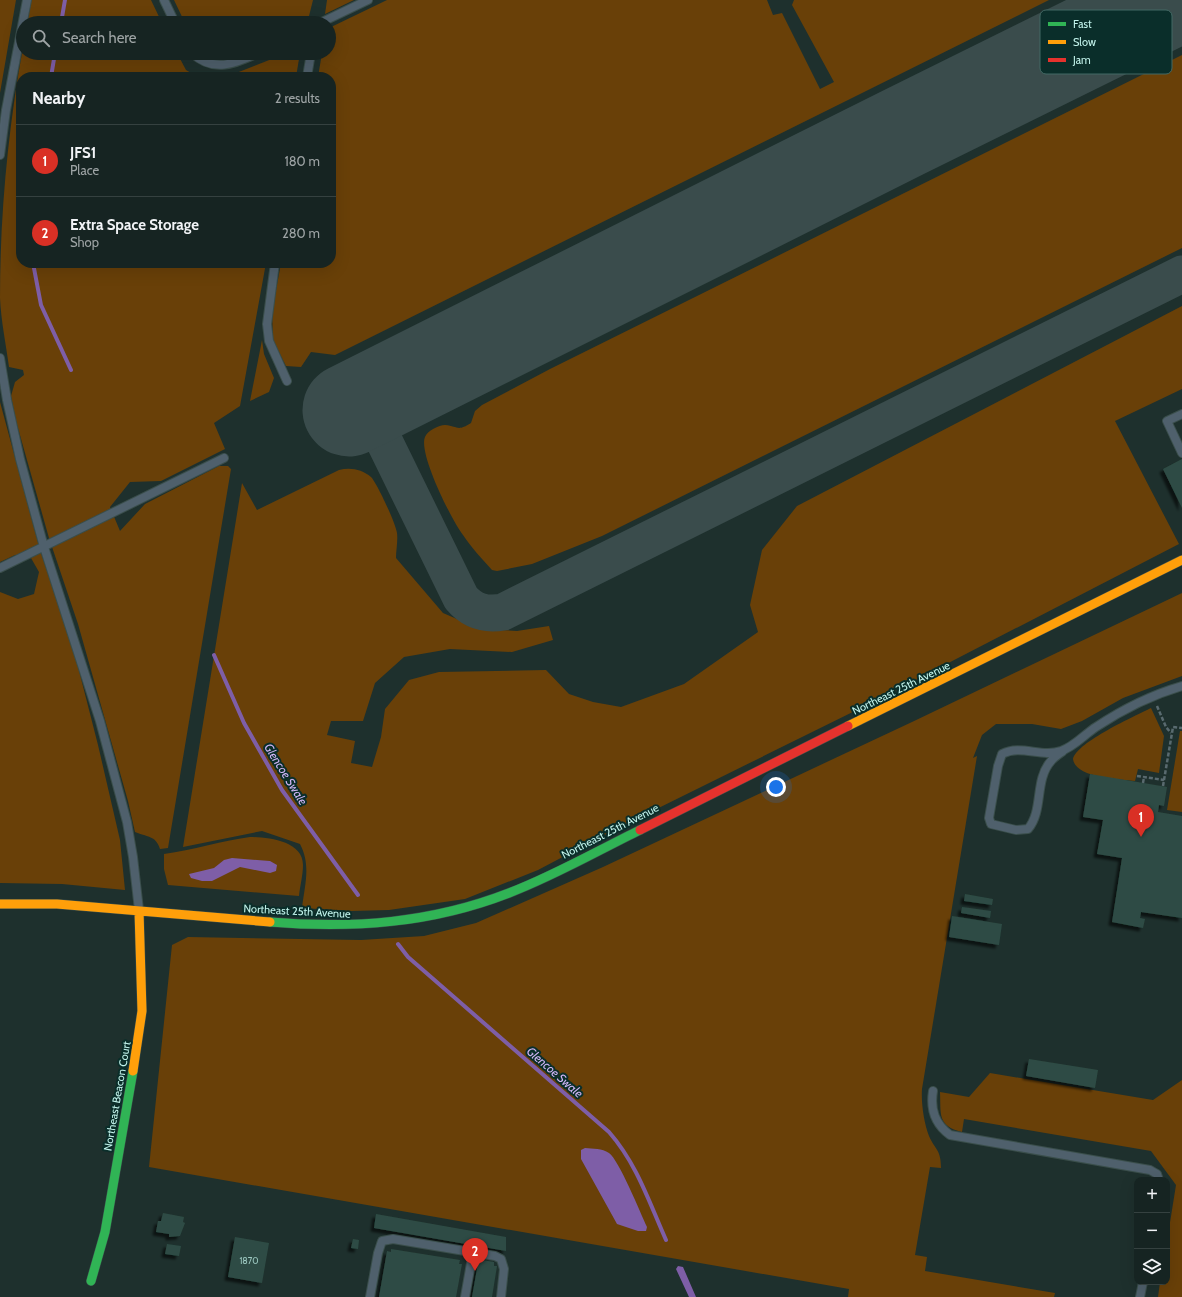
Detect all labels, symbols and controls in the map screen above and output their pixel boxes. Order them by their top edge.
legend [1040,10,1172,74]
search box [16,16,336,60]
text: Fast [1073,17,1092,31]
icon: search [30,27,52,49]
text: Search here [62,29,137,47]
text: Slow [1073,35,1096,49]
text: Jam [1072,53,1091,67]
text: Nearby [32,88,85,108]
text: 2 results [275,90,320,106]
text: JFS1 [70,144,96,162]
text: 1 [43,153,47,169]
text: 180 m [284,153,320,169]
text: Place [70,162,99,178]
text: Extra Space Storage [70,216,199,234]
text: 2 [42,225,48,241]
text: 280 m [282,225,320,241]
text: Shop [70,234,99,250]
street label: Northeast 25th Avenue [850,658,953,718]
water label: Glencoe Swale [261,740,311,808]
your location [766,777,786,797]
street label: Northeast 25th Avenue [559,800,661,862]
pin: 1 [1128,804,1154,837]
street label: Northeast 25th Avenue [243,901,351,921]
street label: Northeast Beacon Court [100,1040,134,1152]
water label: Glencoe Swale [524,1043,587,1101]
map controls [1134,1177,1170,1285]
button: + [1134,1177,1170,1213]
button: − [1134,1213,1170,1249]
pin: 2 [462,1238,488,1271]
button: layers [1134,1249,1170,1285]
house number: 1870 [239,1255,259,1266]

